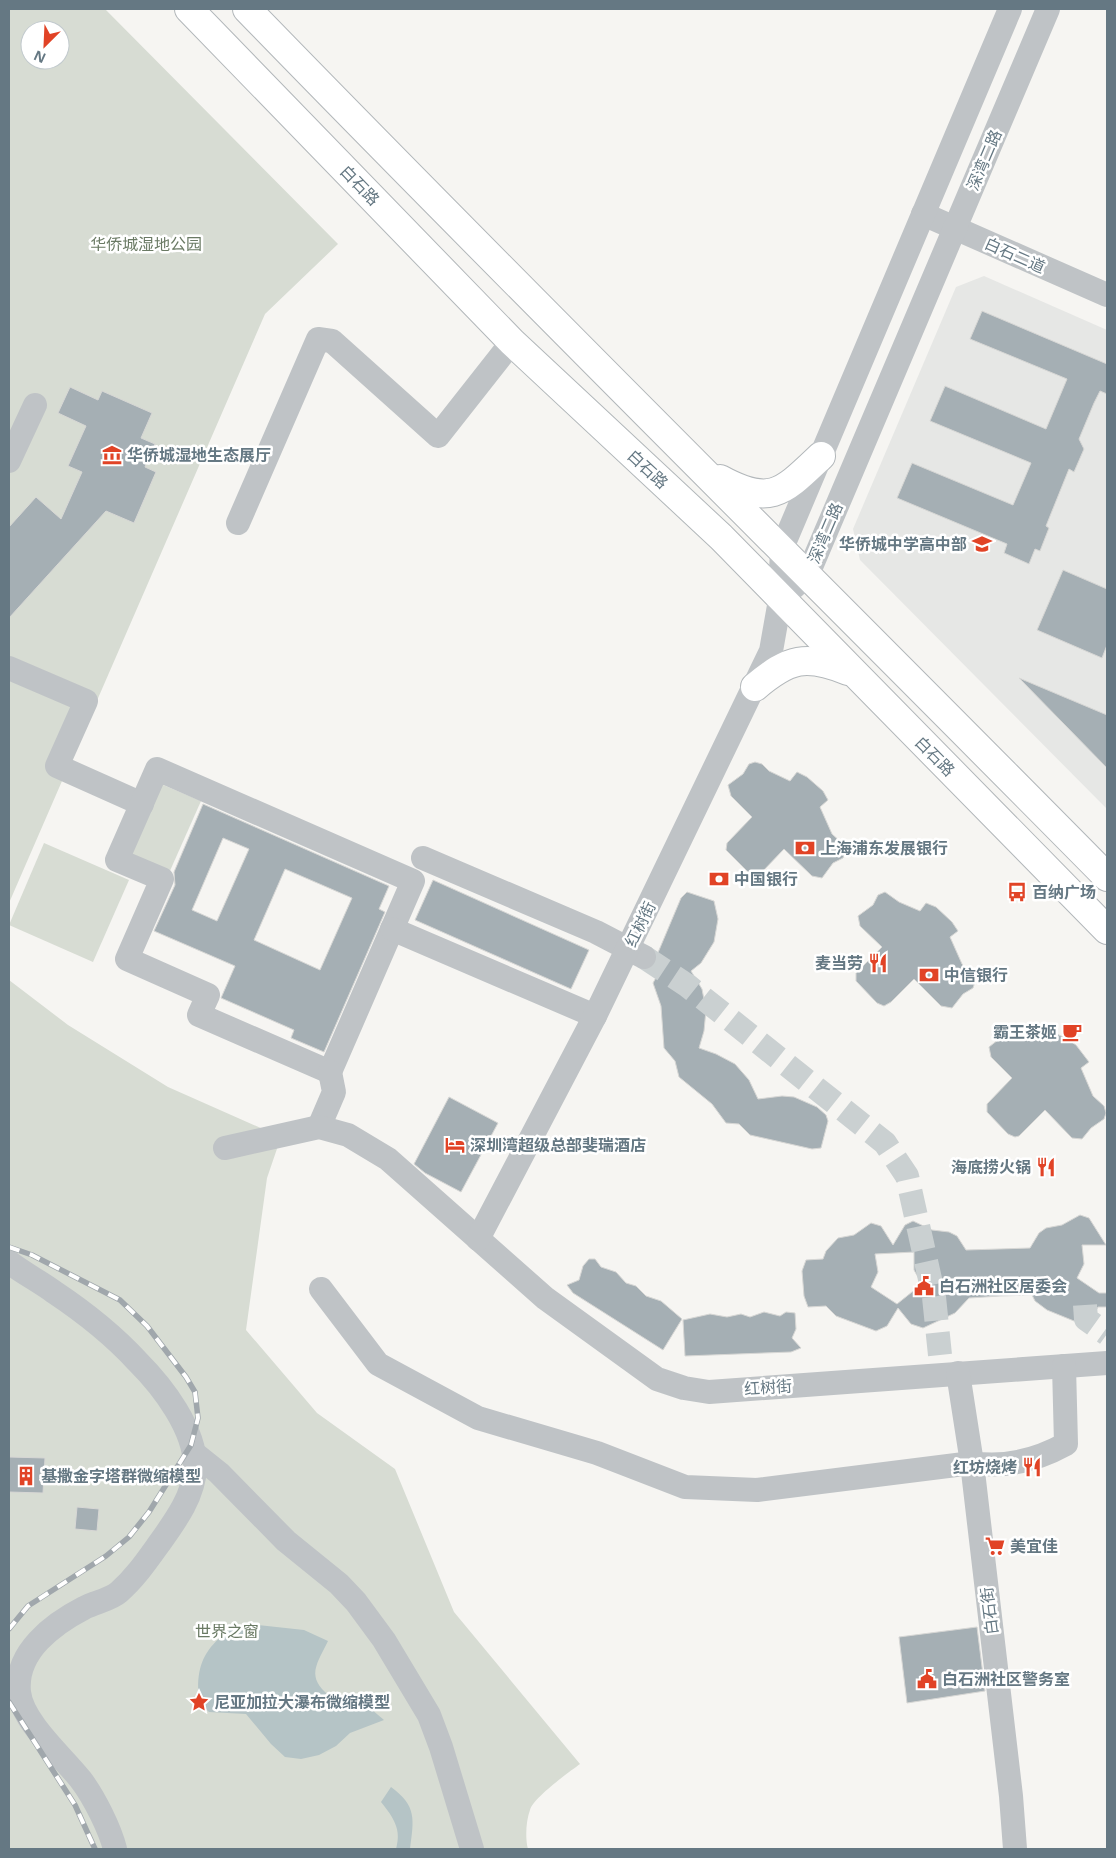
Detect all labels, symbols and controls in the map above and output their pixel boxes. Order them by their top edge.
north arrow [20,20,70,70]
text: N [30,46,49,68]
street label: 深湾二路 [961,126,1007,194]
street label: 白石路 [335,160,385,210]
street label: 白石二道 [981,232,1049,278]
park label: 华侨城湿地公园 [90,233,202,255]
museum icon: 华侨城湿地生态展厅 [101,444,123,466]
place label: 华侨城湿地生态展厅 [127,444,271,466]
street label: 白石路 [623,445,673,493]
street label: 深湾二路 [802,499,848,567]
place label: 华侨城中学高中部 [839,533,967,555]
school or university icon: 华侨城中学高中部 [971,533,993,555]
street label: 白石路 [910,731,960,781]
bank icon: 上海浦东发展银行 [794,837,816,859]
place label: 上海浦东发展银行 [820,837,948,859]
bank icon: 中国银行 [708,868,730,890]
place label: 中国银行 [734,868,798,890]
bus stop icon: 百纳广场 [1006,881,1028,903]
place label: 百纳广场 [1032,881,1096,903]
street label: 红树街 [620,898,660,950]
place label: 麦当劳 [815,952,863,974]
restaurant icon: 麦当劳 [867,952,889,974]
bank icon: 中信银行 [918,964,940,986]
place label: 中信银行 [944,964,1008,986]
place label: 霸王茶姬 [993,1021,1057,1043]
cafe icon: 霸王茶姬 [1061,1021,1083,1043]
hotel icon: 深圳湾超级总部斐瑞酒店 [444,1134,466,1156]
place label: 深圳湾超级总部斐瑞酒店 [470,1134,646,1156]
place label: 海底捞火锅 [951,1156,1031,1178]
restaurant icon: 海底捞火锅 [1035,1156,1057,1178]
public building icon: 白石洲社区居委会 [913,1275,935,1297]
place label: 白石洲社区居委会 [939,1275,1067,1297]
street label: 红树街 [743,1374,793,1400]
place label: 红坊烧烤 [953,1456,1017,1478]
restaurant icon: 红坊烧烤 [1021,1456,1043,1478]
building icon: 基撒金字塔群微缩模型 [15,1465,37,1487]
place label: 基撒金字塔群微缩模型 [41,1465,201,1487]
supermarket icon: 美宜佳 [984,1535,1006,1557]
place label: 美宜佳 [1010,1535,1058,1557]
street label: 白石街 [975,1586,1003,1636]
park label: 世界之窗 [195,1620,259,1642]
public building icon: 白石洲社区警务室 [916,1668,938,1690]
place label: 白石洲社区警务室 [942,1668,1070,1690]
place icon: 尼亚加拉大瀑布微缩模型 [188,1691,210,1713]
place label: 尼亚加拉大瀑布微缩模型 [214,1691,390,1713]

